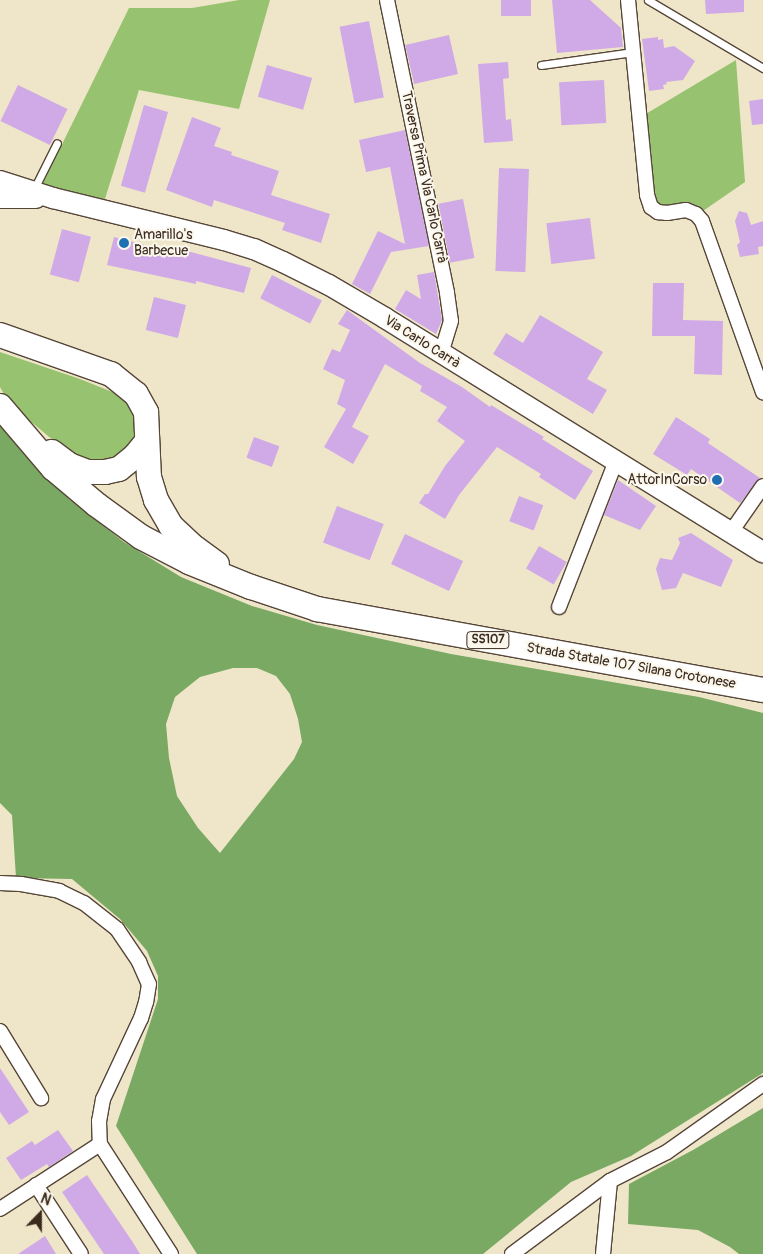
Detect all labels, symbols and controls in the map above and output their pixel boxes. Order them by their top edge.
street label: Traversa Prima Via Carlo Carrà [398,89,450,265]
place label: Amarillo's Barbecue [134,227,192,260]
marker: Amarillo's Barbecue [118,237,130,249]
street label: Via Carlo Carrà [381,312,463,372]
place label: AttorInCorso [627,472,707,488]
marker: AttorInCorso [711,474,723,486]
road number: SS107 [466,630,510,650]
street label: Strada Statale 107 Silana Crotonese [525,639,737,693]
north arrow [15,1189,65,1239]
text: N [38,1190,53,1209]

